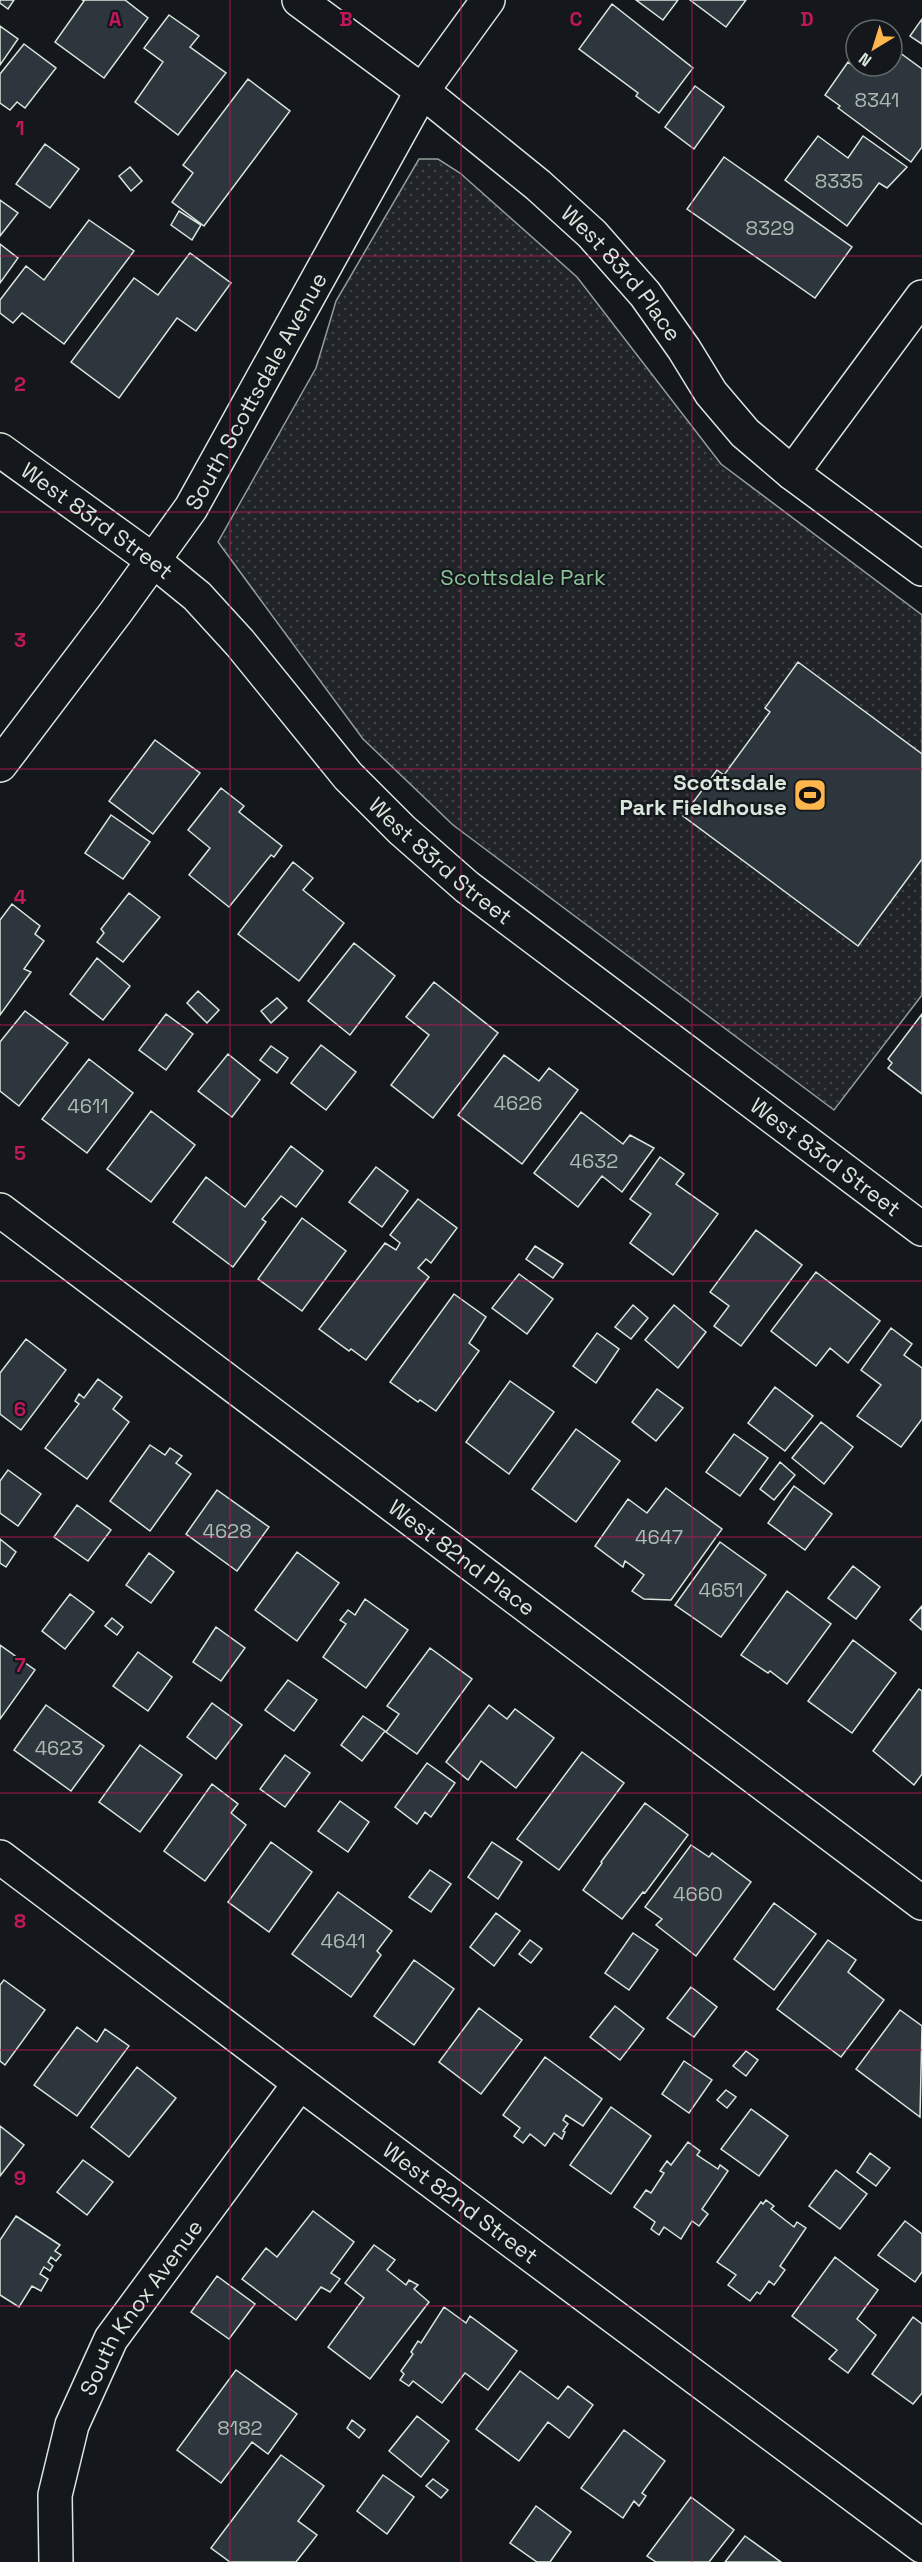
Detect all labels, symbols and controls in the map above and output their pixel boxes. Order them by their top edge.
text: A [109,6,122,32]
text: B [339,6,353,32]
text: C [570,6,583,32]
text: D [800,6,814,32]
north arrow [844,18,904,78]
text: N [854,48,876,71]
house number: 8341 [855,87,899,113]
text: 1 [15,115,25,141]
house number: 8335 [815,168,863,194]
street label: West 83rd Place [555,199,688,346]
house number: 8329 [746,215,794,241]
street label: South Scottsdale Avenue [179,267,333,515]
text: 2 [14,371,26,397]
street label: West 83rd Street [16,456,179,585]
park label: Scottsdale Park [440,563,606,591]
text: 3 [14,627,26,653]
place label: Scottsdale Park Fieldhouse [620,768,787,821]
sports icon: Scottsdale Park Fieldhouse [792,777,828,813]
street label: West 83rd Street [363,791,518,930]
text: 4 [14,884,27,910]
house number: 4626 [494,1090,542,1116]
street label: West 83rd Street [745,1091,907,1222]
house number: 4611 [67,1093,109,1119]
text: 5 [14,1140,26,1166]
house number: 4632 [570,1148,618,1174]
text: 6 [14,1396,26,1422]
street label: West 82nd Place [383,1493,541,1622]
house number: 4628 [202,1518,252,1544]
house number: 4647 [635,1524,683,1550]
house number: 4651 [699,1577,743,1603]
text: 7 [14,1652,26,1678]
house number: 4623 [35,1735,83,1761]
house number: 4660 [673,1881,723,1907]
text: 8 [14,1908,26,1934]
house number: 4641 [320,1928,366,1954]
street label: West 82nd Street [378,2136,544,2270]
text: 9 [14,2165,26,2191]
street label: South Knox Avenue [73,2214,209,2400]
house number: 8182 [217,2415,263,2441]

